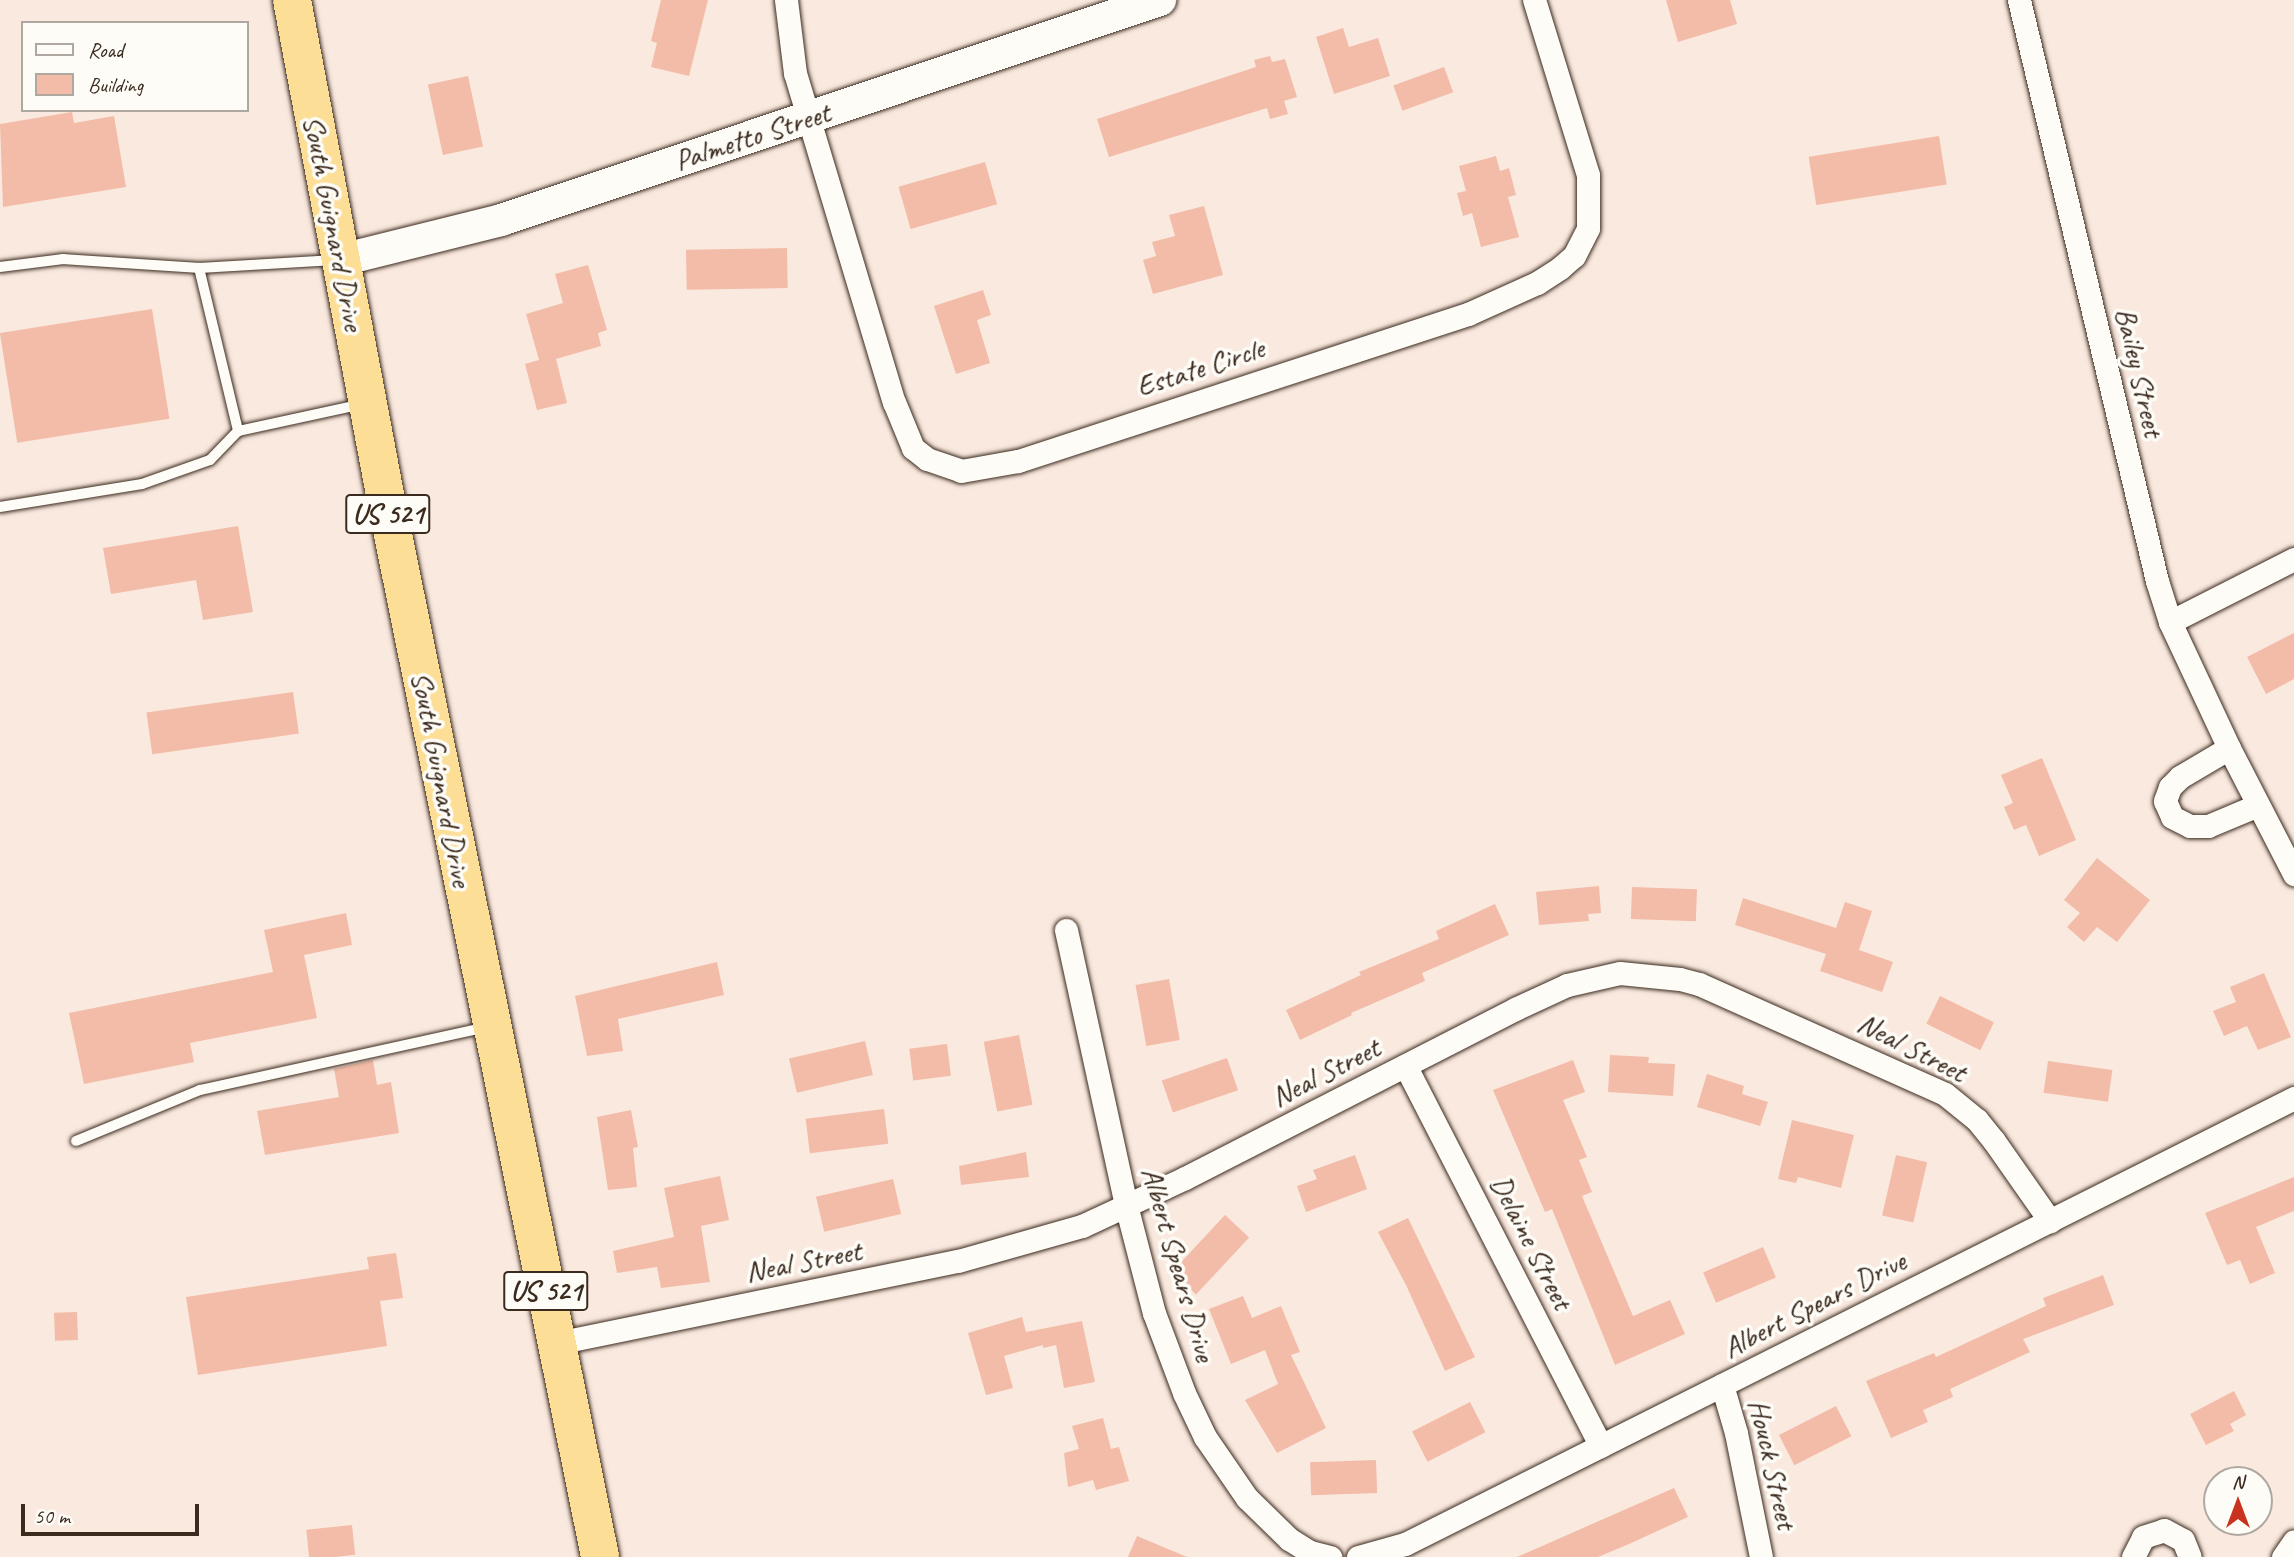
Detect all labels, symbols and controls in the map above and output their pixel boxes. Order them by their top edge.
legend [21,21,248,112]
text: Road [88,37,123,63]
text: Building [88,72,143,98]
street label: Palmetto Street [669,94,835,178]
street label: South Guignard Drive [296,112,372,334]
street label: Bailey Street [2108,304,2172,440]
street label: Estate Circle [1132,329,1268,405]
road number: US 521 [344,490,432,538]
street label: South Guignard Drive [404,668,480,890]
street label: Neal Street [1851,1004,1973,1090]
street label: Neal Street [1264,1029,1386,1115]
street label: Albert Spears Drive [1134,1163,1224,1365]
street label: Delaine Street [1483,1169,1581,1315]
street label: Neal Street [742,1232,864,1290]
street label: Albert Spears Drive [1716,1242,1912,1366]
road number: US 521 [502,1266,590,1316]
street label: Houck Street [1741,1395,1805,1533]
north arrow [2203,1466,2273,1536]
text: N [2232,1470,2244,1494]
scale bar [24,1490,203,1534]
text: 50 m [34,1503,70,1529]

